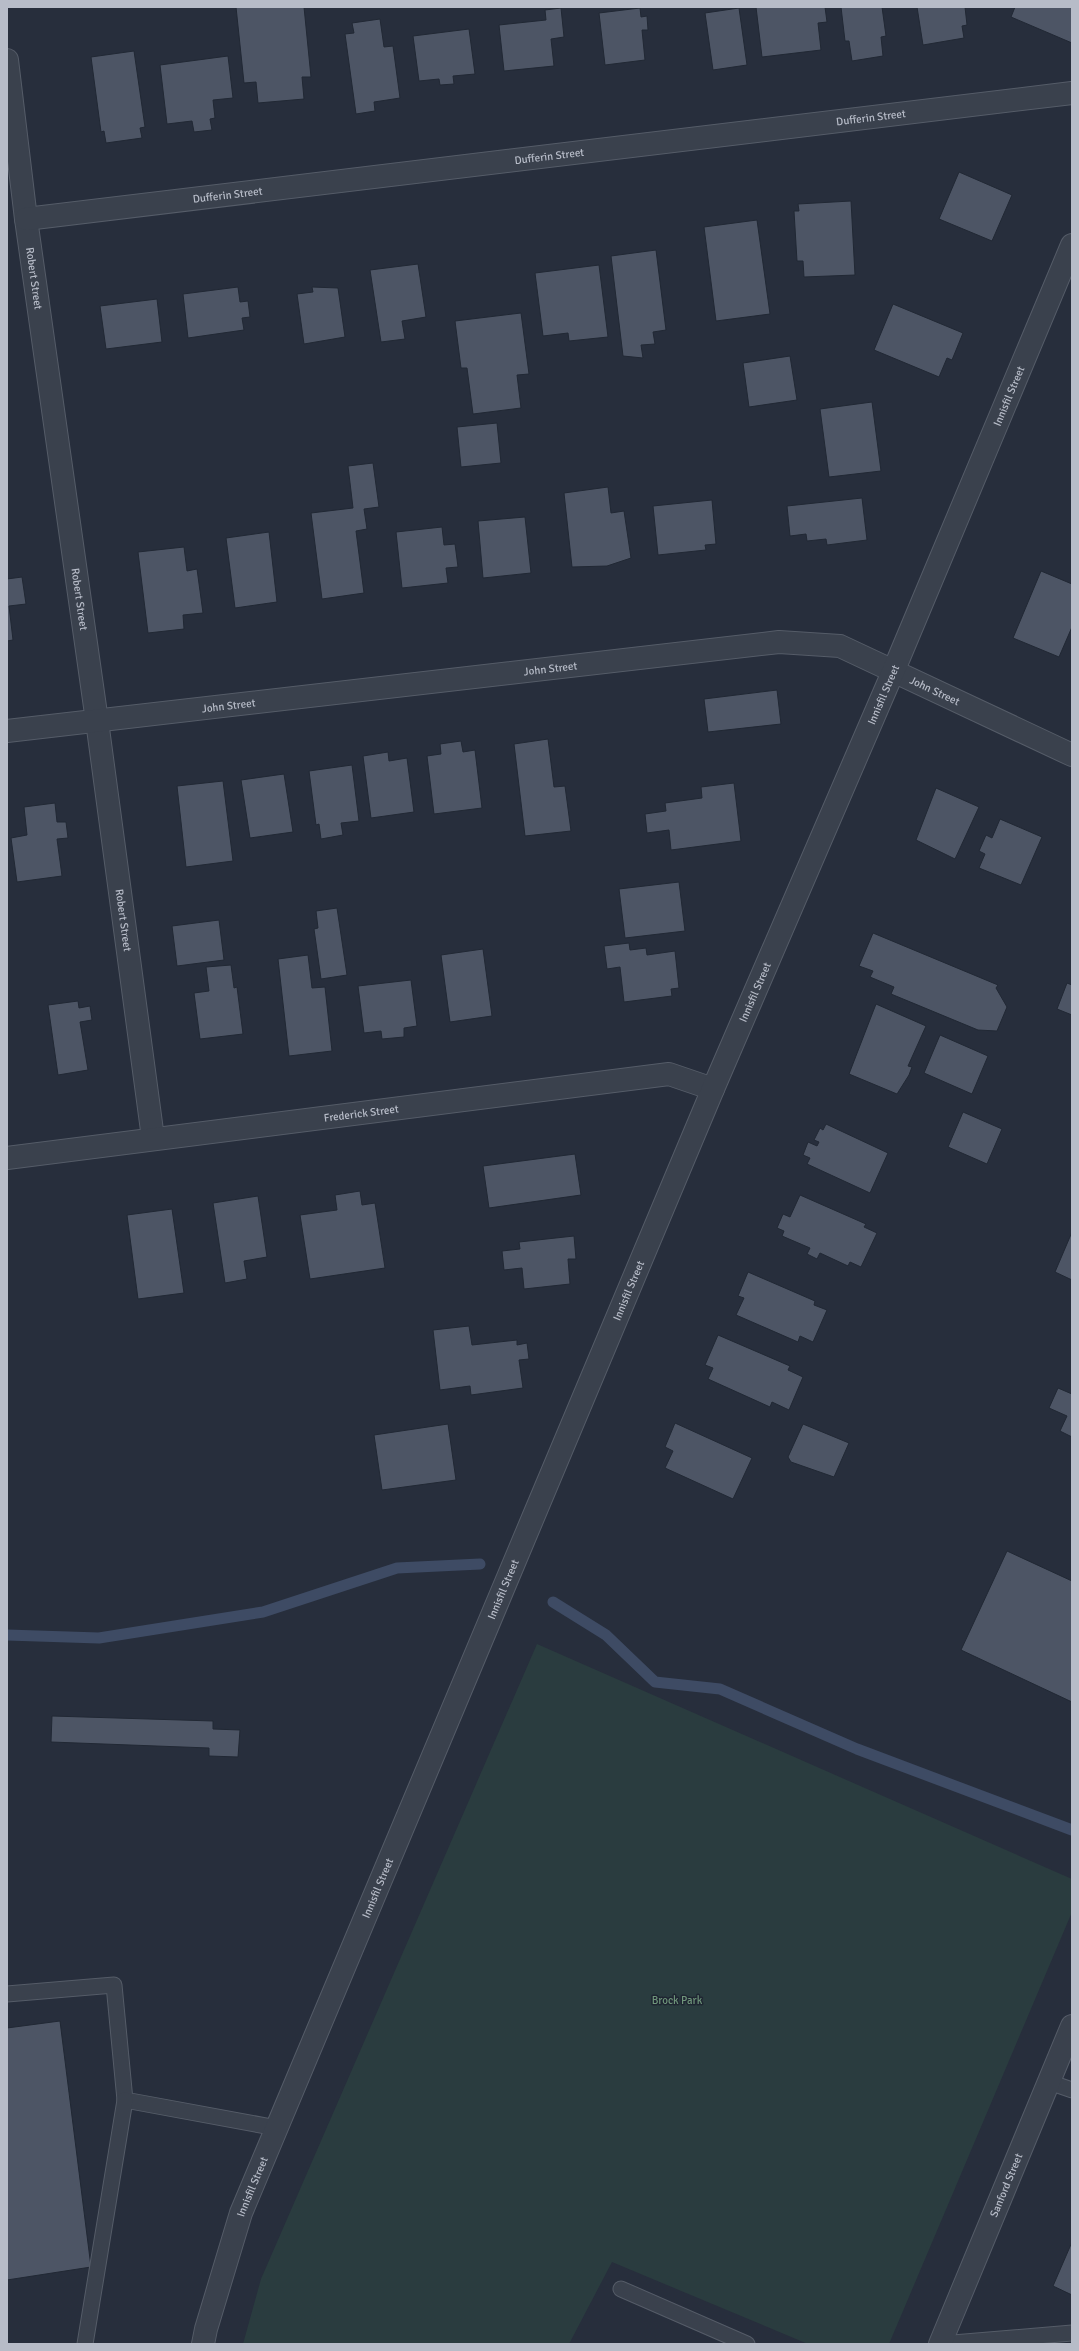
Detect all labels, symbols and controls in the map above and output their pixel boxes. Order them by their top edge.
street label: Dufferin Street [835,107,907,128]
street label: Dufferin Street [514,145,585,167]
street label: Dufferin Street [192,184,263,205]
street label: Robert Street [24,246,45,310]
street label: Innisfil Street [990,364,1027,428]
street label: Robert Street [69,567,91,631]
street label: John Street [523,659,578,678]
street label: Innisfil Street [865,663,902,727]
street label: John Street [908,673,962,708]
street label: John Street [201,696,256,715]
street label: Robert Street [113,888,134,952]
street label: Innisfil Street [736,960,773,1024]
street label: Frederick Street [323,1102,399,1124]
street label: Innisfil Street [610,1258,647,1322]
street label: Innisfil Street [485,1557,521,1621]
street label: Innisfil Street [359,1856,396,1920]
park label: Brock Park [652,1994,703,2007]
street label: Sanford Street [987,2151,1025,2219]
street label: Innisfil Street [234,2155,270,2218]

